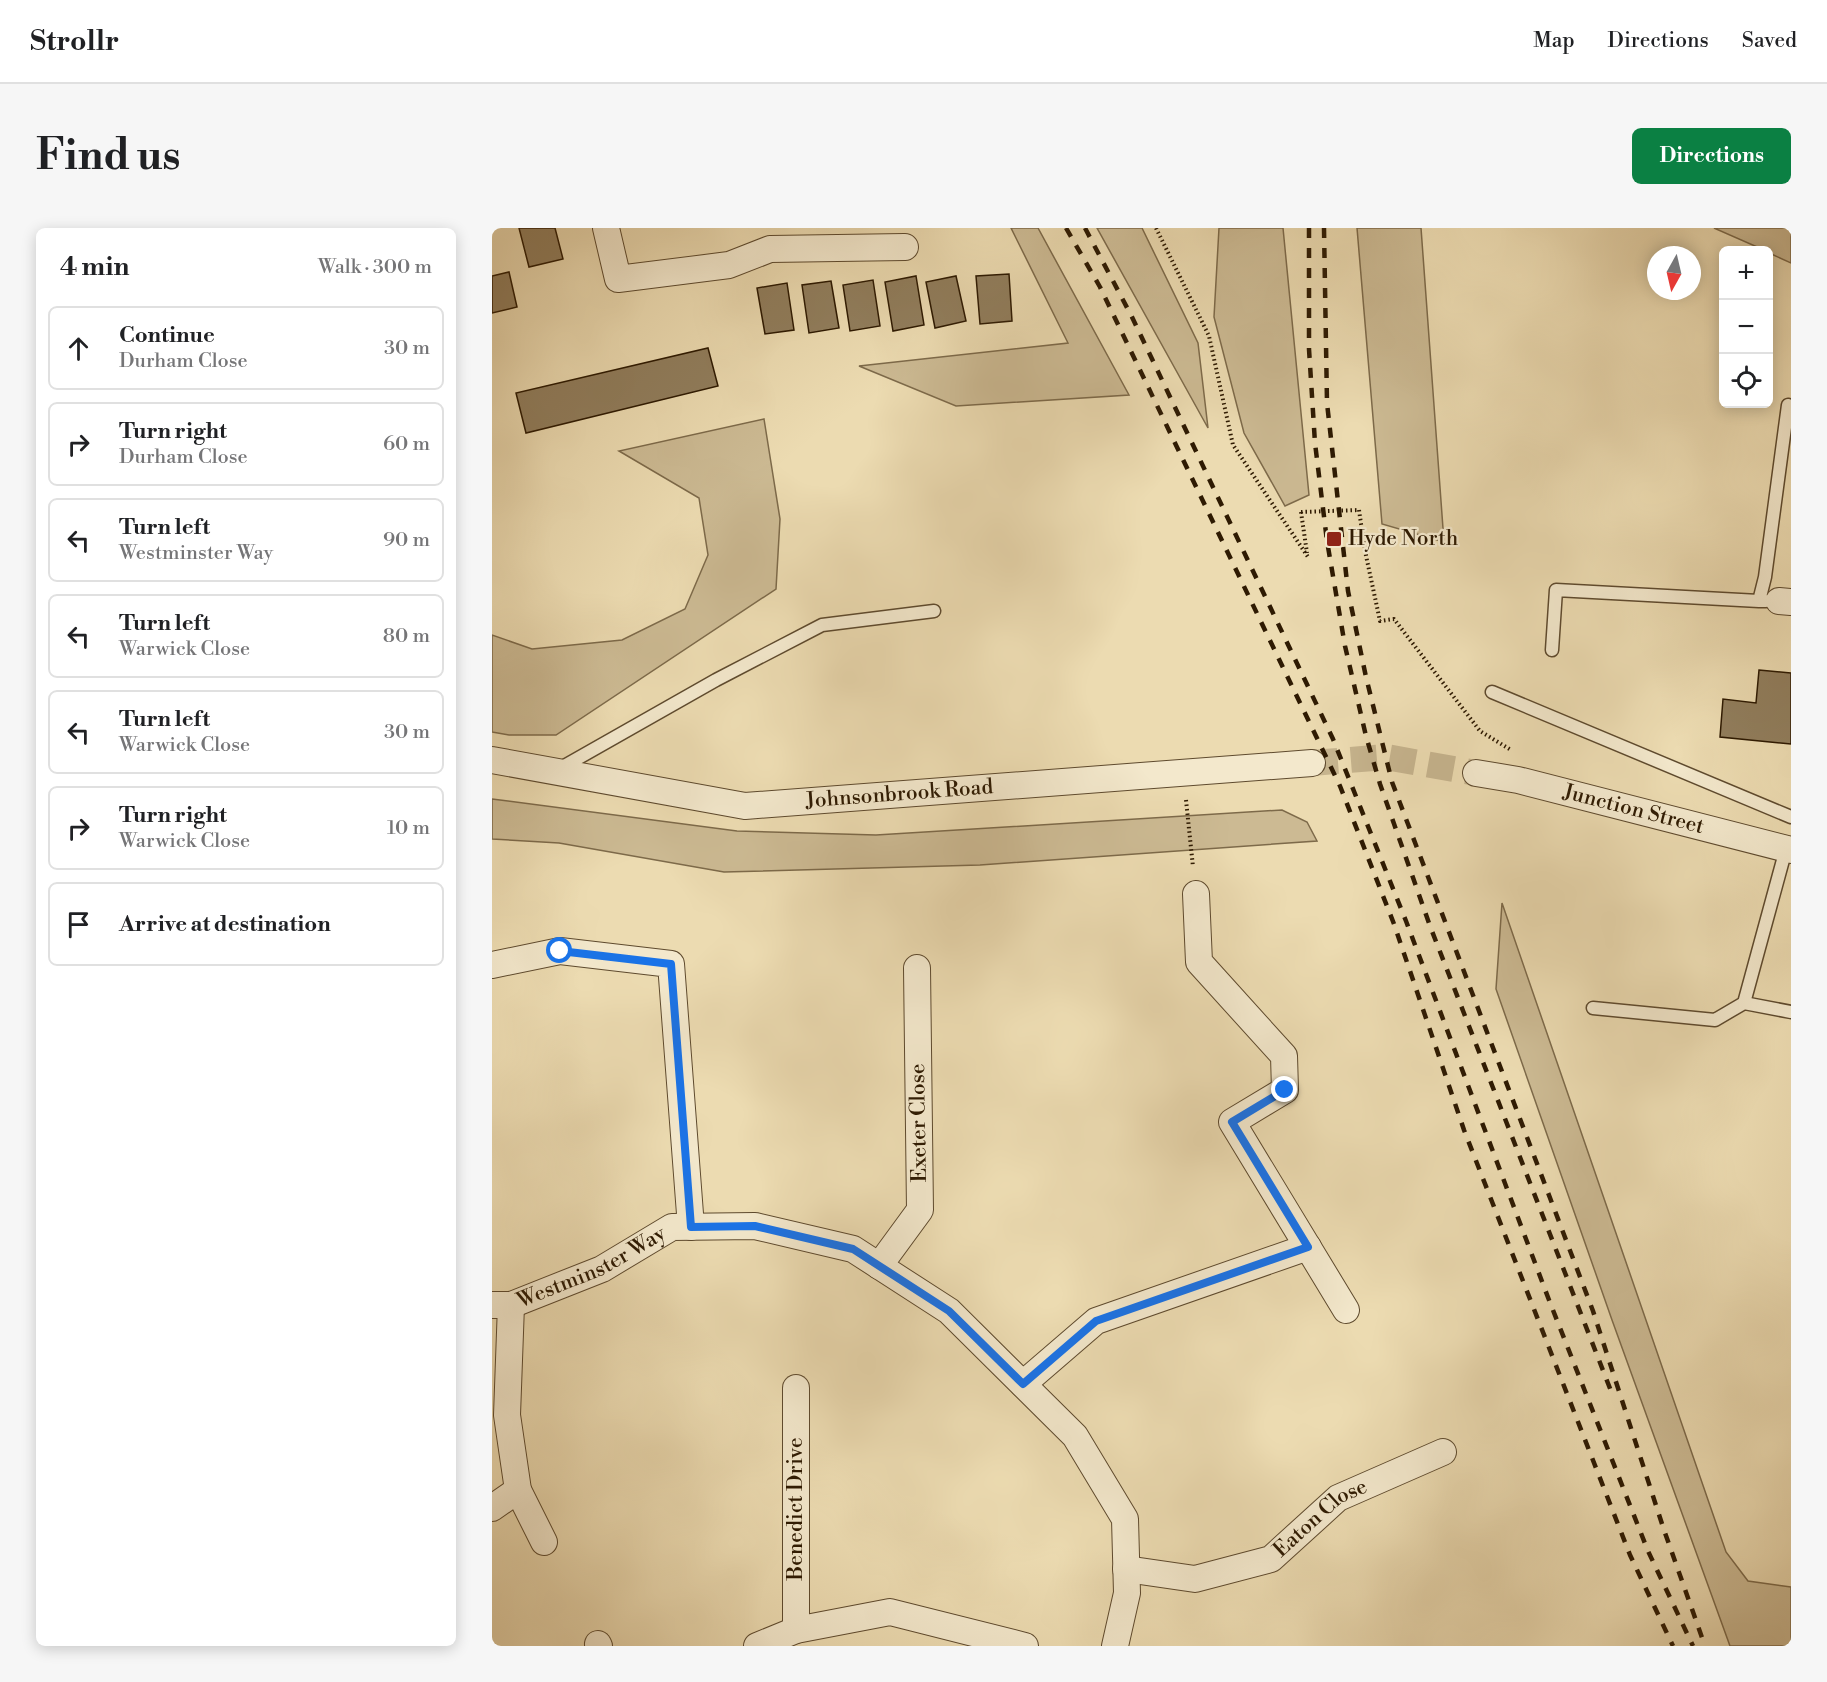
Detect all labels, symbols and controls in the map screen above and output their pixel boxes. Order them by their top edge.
text: Strollr [30,24,119,59]
text: Map [1533,28,1575,54]
text: Directions [1608,28,1709,54]
text: Saved [1742,28,1797,54]
button: Directions [1632,128,1791,184]
text: Find us [36,130,180,183]
north arrow [1647,246,1701,300]
map controls [1719,246,1773,408]
button: + [1719,246,1773,300]
text: 4 min [60,251,130,283]
text: Walk · 300 m [318,255,432,280]
button: − [1719,300,1773,354]
text: Continue [119,322,215,349]
icon: ahead [62,332,95,365]
text: 30 m [384,336,430,361]
text: Durham Close [119,349,248,374]
button: locate [1719,354,1773,408]
text: Turn right [119,418,227,445]
icon: right [62,428,95,461]
text: 60 m [383,432,430,457]
text: Durham Close [119,445,248,470]
text: Turn left [119,514,210,541]
icon: left [62,524,95,557]
place label: Hyde North [1348,526,1459,552]
text: 90 m [383,528,430,553]
marker: Hyde North [1325,530,1343,548]
text: Westminster Way [119,541,273,566]
text: Turn left [119,610,210,637]
icon: left [62,620,95,653]
text: 80 m [383,624,430,649]
text: Warwick Close [119,637,250,662]
text: Turn left [119,706,210,733]
icon: left [62,716,95,749]
text: 30 m [384,720,430,745]
text: Warwick Close [119,733,250,758]
street label: Johnsonbrook Road [804,774,994,814]
street label: Junction Street [1560,779,1707,840]
text: Turn right [119,802,227,829]
icon: right [62,812,95,845]
text: 10 m [387,816,430,841]
text: Warwick Close [119,829,250,854]
icon: arrive [62,908,95,941]
text: Arrive at destination [119,911,331,938]
route start [546,937,572,963]
street label: Exeter Close [905,1063,933,1183]
route end [1271,1076,1297,1102]
street label: Westminster Way [513,1220,671,1315]
street label: Benedict Drive [783,1437,809,1582]
street label: Eaton Close [1268,1474,1371,1563]

